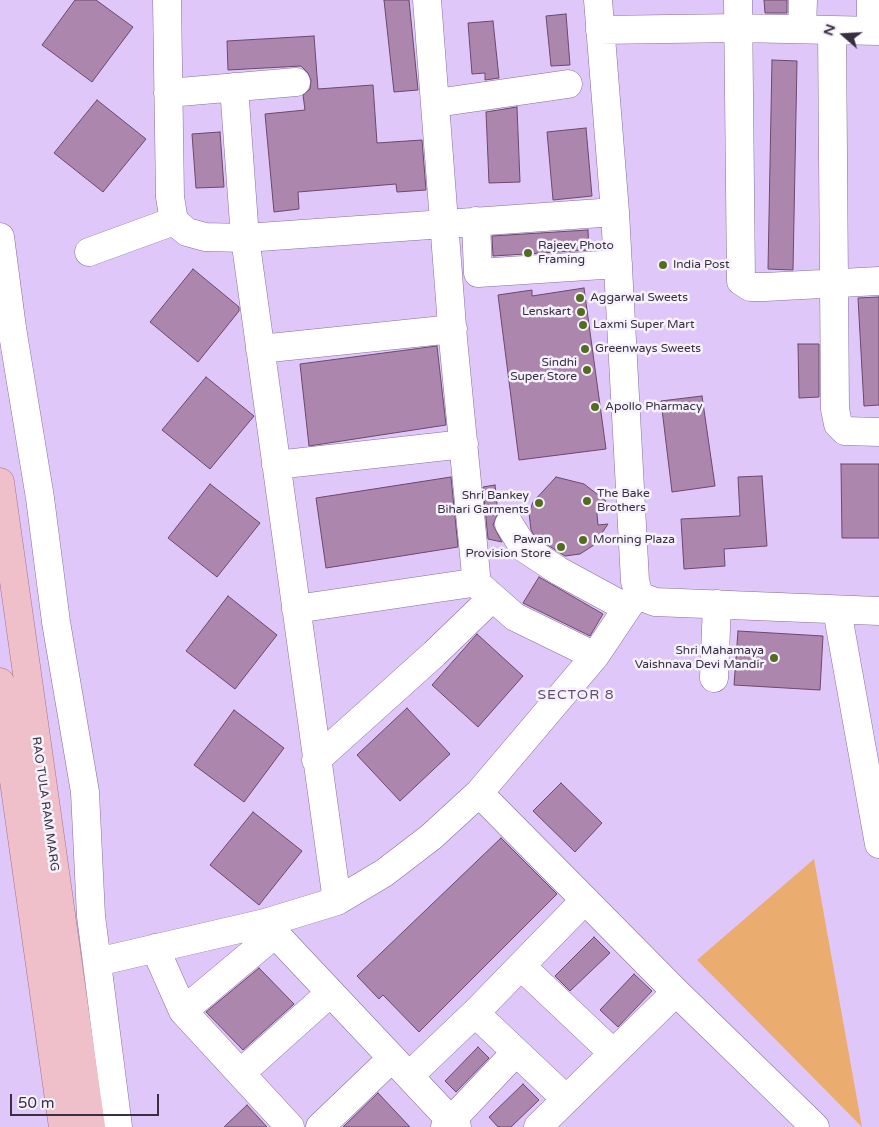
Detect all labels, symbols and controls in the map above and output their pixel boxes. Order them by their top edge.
north arrow [819,10,869,60]
text: N [819,22,839,38]
place label: Rajeev Photo Framing [538,239,614,267]
marker: Rajeev Photo Framing [522,247,534,259]
place label: India Post [673,258,730,272]
marker: India Post [657,259,669,271]
place label: Aggarwal Sweets [590,291,688,305]
marker: Aggarwal Sweets [574,292,586,304]
place label: Lenskart [522,305,571,319]
marker: Lenskart [575,306,587,318]
place label: Laxmi Super Mart [593,318,694,332]
marker: Laxmi Super Mart [577,319,589,331]
place label: Greenways Sweets [595,342,701,356]
marker: Greenways Sweets [579,343,591,355]
place label: Sindhi Super Store [510,356,577,384]
marker: Sindhi Super Store [581,364,593,376]
place label: Apollo Pharmacy [605,400,702,414]
marker: Apollo Pharmacy [589,401,601,413]
place label: The Bake Brothers [597,487,650,515]
place label: Shri Bankey Bihari Garments [437,489,529,517]
marker: The Bake Brothers [581,495,593,507]
marker: Shri Bankey Bihari Garments [533,497,545,509]
place label: Pawan Provision Store [465,533,551,561]
place label: Morning Plaza [593,533,675,547]
marker: Morning Plaza [577,534,589,546]
marker: Pawan Provision Store [555,541,567,553]
place label: Shri Mahamaya Vaishnava Devi Mandir [635,644,764,672]
marker: Shri Mahamaya Vaishnava Devi Mandir [768,652,780,664]
district label: SECTOR 8 [536,687,616,703]
street label: RAO TULA RAM MARG [28,736,62,872]
scale bar [12,1084,161,1116]
text: 50 m [18,1094,55,1112]

